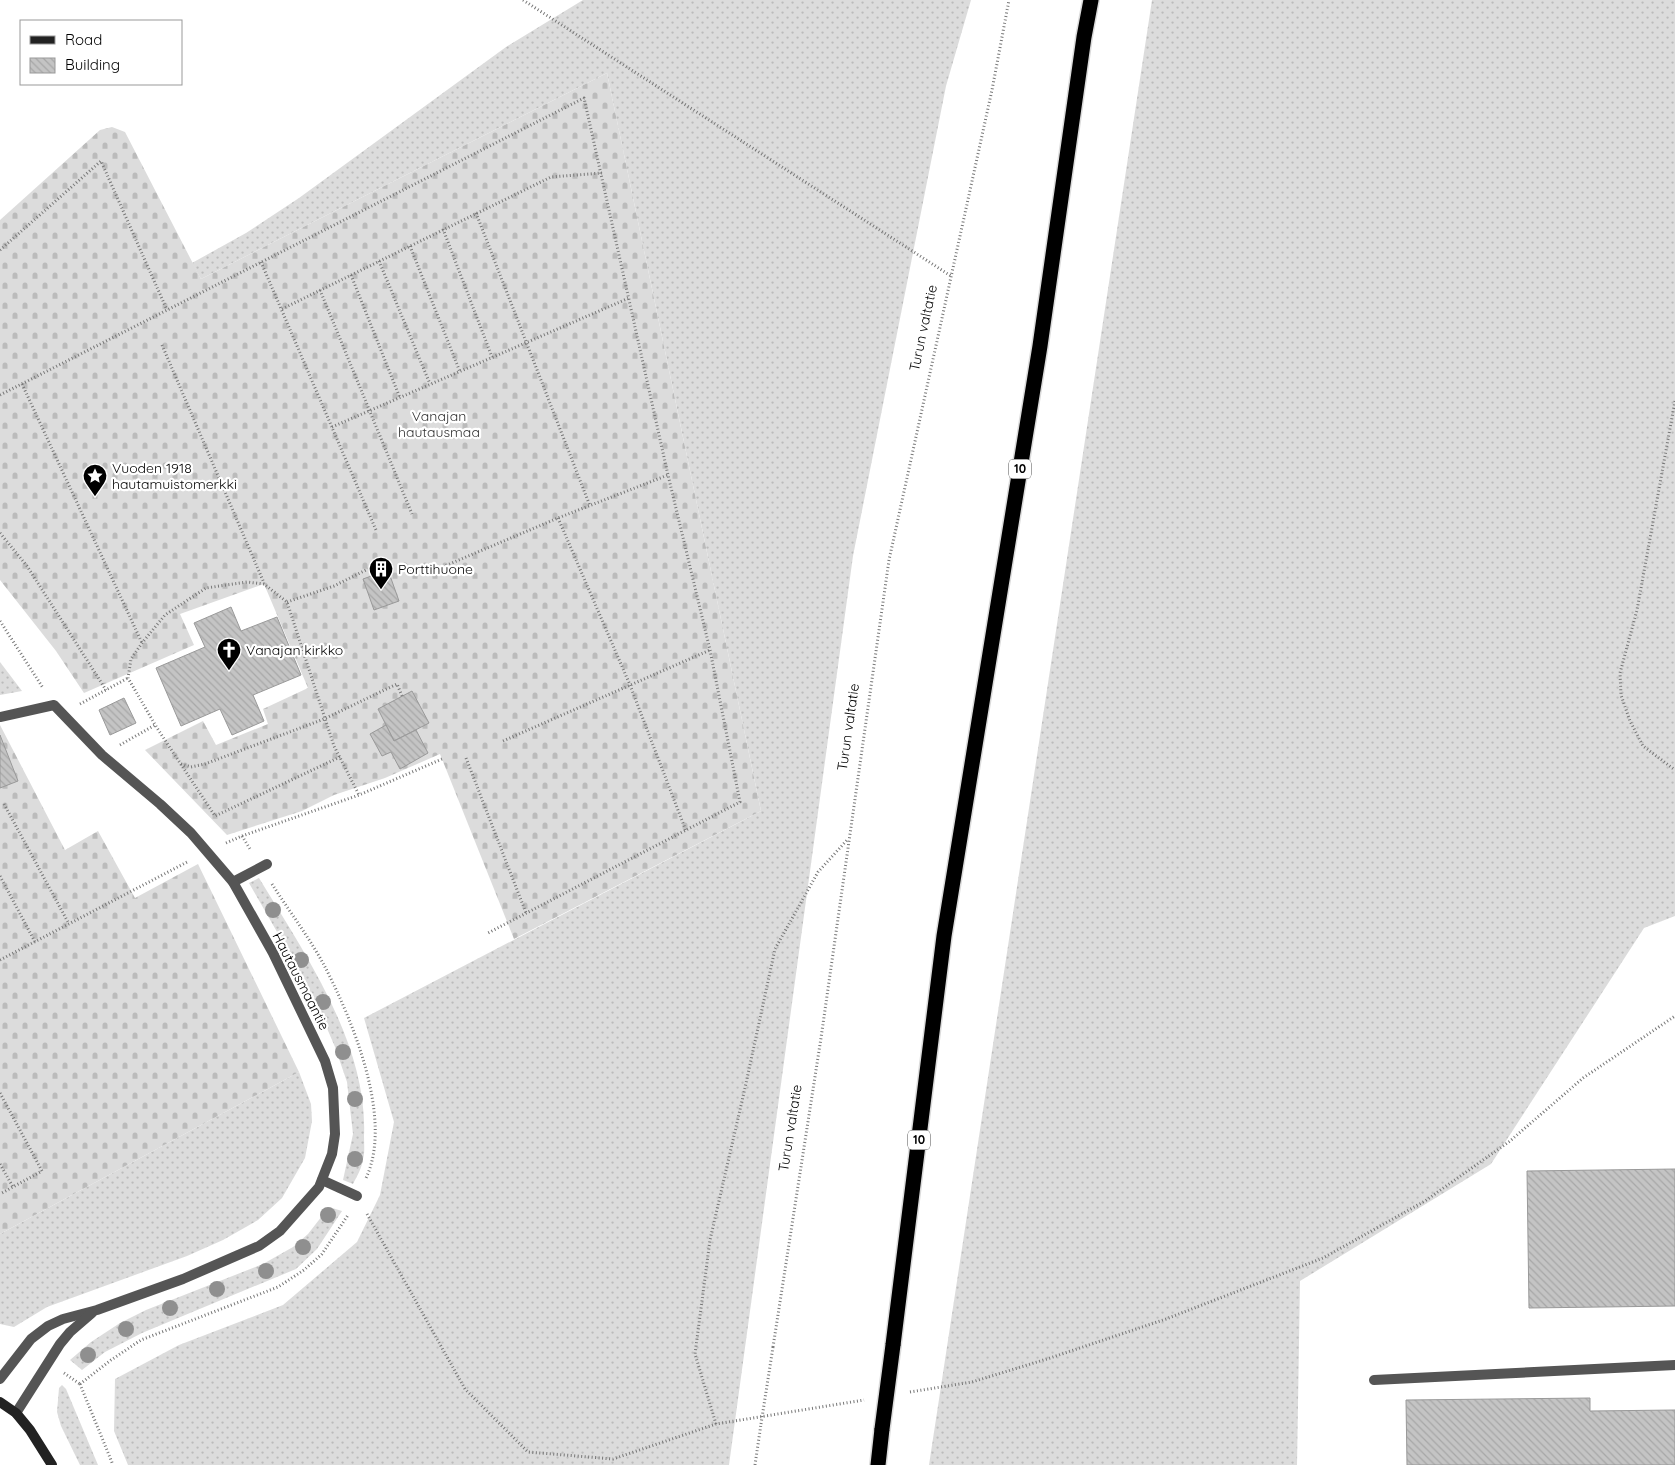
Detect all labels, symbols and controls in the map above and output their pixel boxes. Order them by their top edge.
legend [20,20,182,85]
text: Road [65,30,102,49]
text: Building [65,55,120,74]
street label: Turun valtatie [905,283,941,373]
park label: Vanajan hautausmaa [398,407,480,441]
place label: Vuoden 1918 hautamuistomerkki [112,459,237,493]
road number: 10 [1009,459,1031,478]
place icon: Vuoden 1918 hautamuistomerkki [82,463,108,497]
building icon: Porttihuone [368,556,394,590]
place label: Porttihuone [398,560,473,578]
church icon: Vanajan kirkko [216,637,242,671]
place label: Vanajan kirkko [246,641,343,659]
street label: Turun valtatie [833,682,863,772]
street label: Hautausmaantie [269,929,333,1033]
street label: Turun valtatie [774,1083,806,1173]
road number: 10 [908,1130,930,1150]

